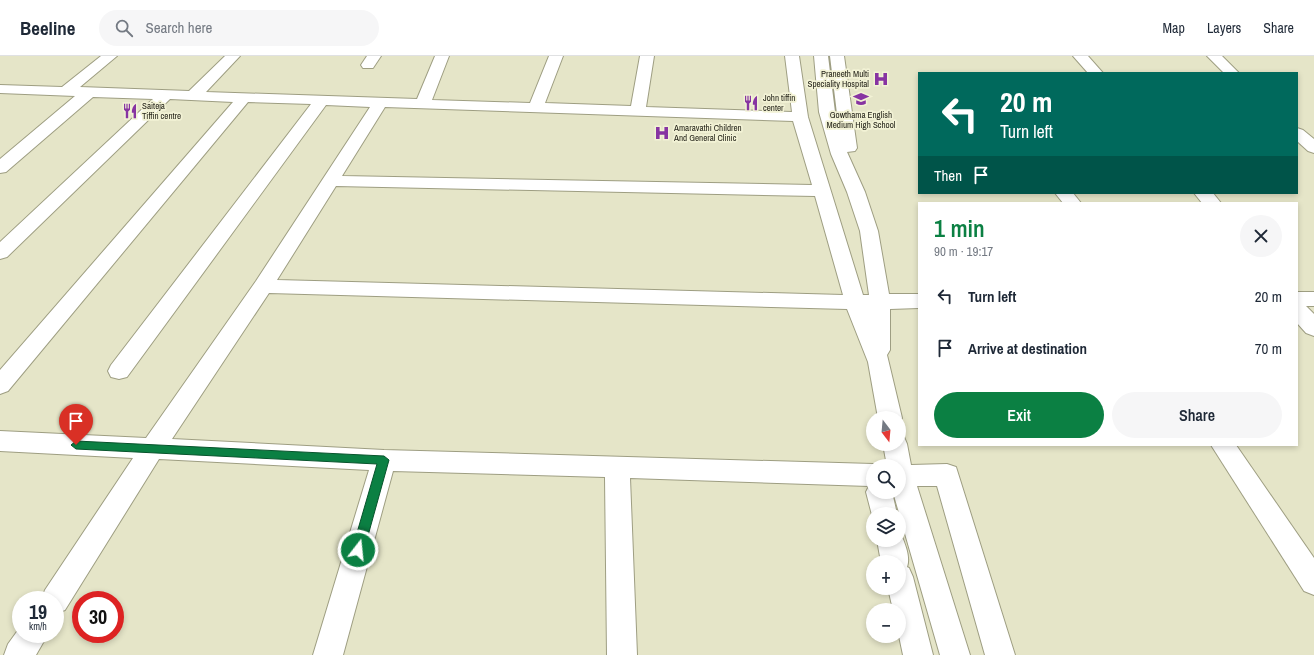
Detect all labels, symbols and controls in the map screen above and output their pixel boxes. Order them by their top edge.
search box [99,10,379,46]
text: Beeline [20,15,75,41]
icon: search [113,17,135,39]
text: Search here [145,17,212,38]
text: Map [1163,19,1185,37]
text: Layers [1207,19,1241,37]
text: Share [1263,19,1294,37]
place label: Praneeth Multi Speciality Hospital [807,68,869,90]
hospital icon: Praneeth Multi Speciality Hospital [872,70,890,88]
text: 20 m [1000,83,1052,121]
icon: left [934,88,986,140]
school or university icon: Gowthama English Medium High School [852,90,870,108]
place label: John tiffin center [763,92,795,114]
restaurant icon: John tiffin center [742,94,760,112]
place label: Saiteja Tiffin centre [142,100,181,122]
restaurant icon: Saiteja Tiffin centre [121,102,139,120]
place label: Gowthama English Medium High School [827,109,896,131]
text: Turn left [1000,119,1053,144]
place label: Amaravathi Children And General Clinic [673,122,742,144]
hospital icon: Amaravathi Children And General Clinic [653,124,671,142]
icon: arrive [970,164,992,186]
text: Then [934,165,962,186]
text: 1 min [934,212,985,244]
button: close [1240,215,1282,257]
text: 90 m · 19:17 [934,243,993,260]
icon: left [934,285,956,307]
text: Turn left [968,286,1016,307]
text: 20 m [1255,286,1282,307]
icon: arrive [934,337,956,359]
text: Arrive at destination [968,338,1087,359]
text: 70 m [1255,338,1282,359]
button: Exit [934,392,1104,438]
button: Share [1112,392,1282,438]
pin [59,404,93,445]
icon: arrive [65,410,87,432]
north arrow [866,411,906,451]
map controls [866,411,906,643]
button: search [866,459,906,499]
button: layers [866,507,906,547]
position arrow [337,529,379,571]
button: + [866,555,906,595]
speed limit sign: 30 [72,591,124,643]
text: 19 [29,598,47,625]
button: − [866,603,906,643]
text: km/h [29,620,47,633]

